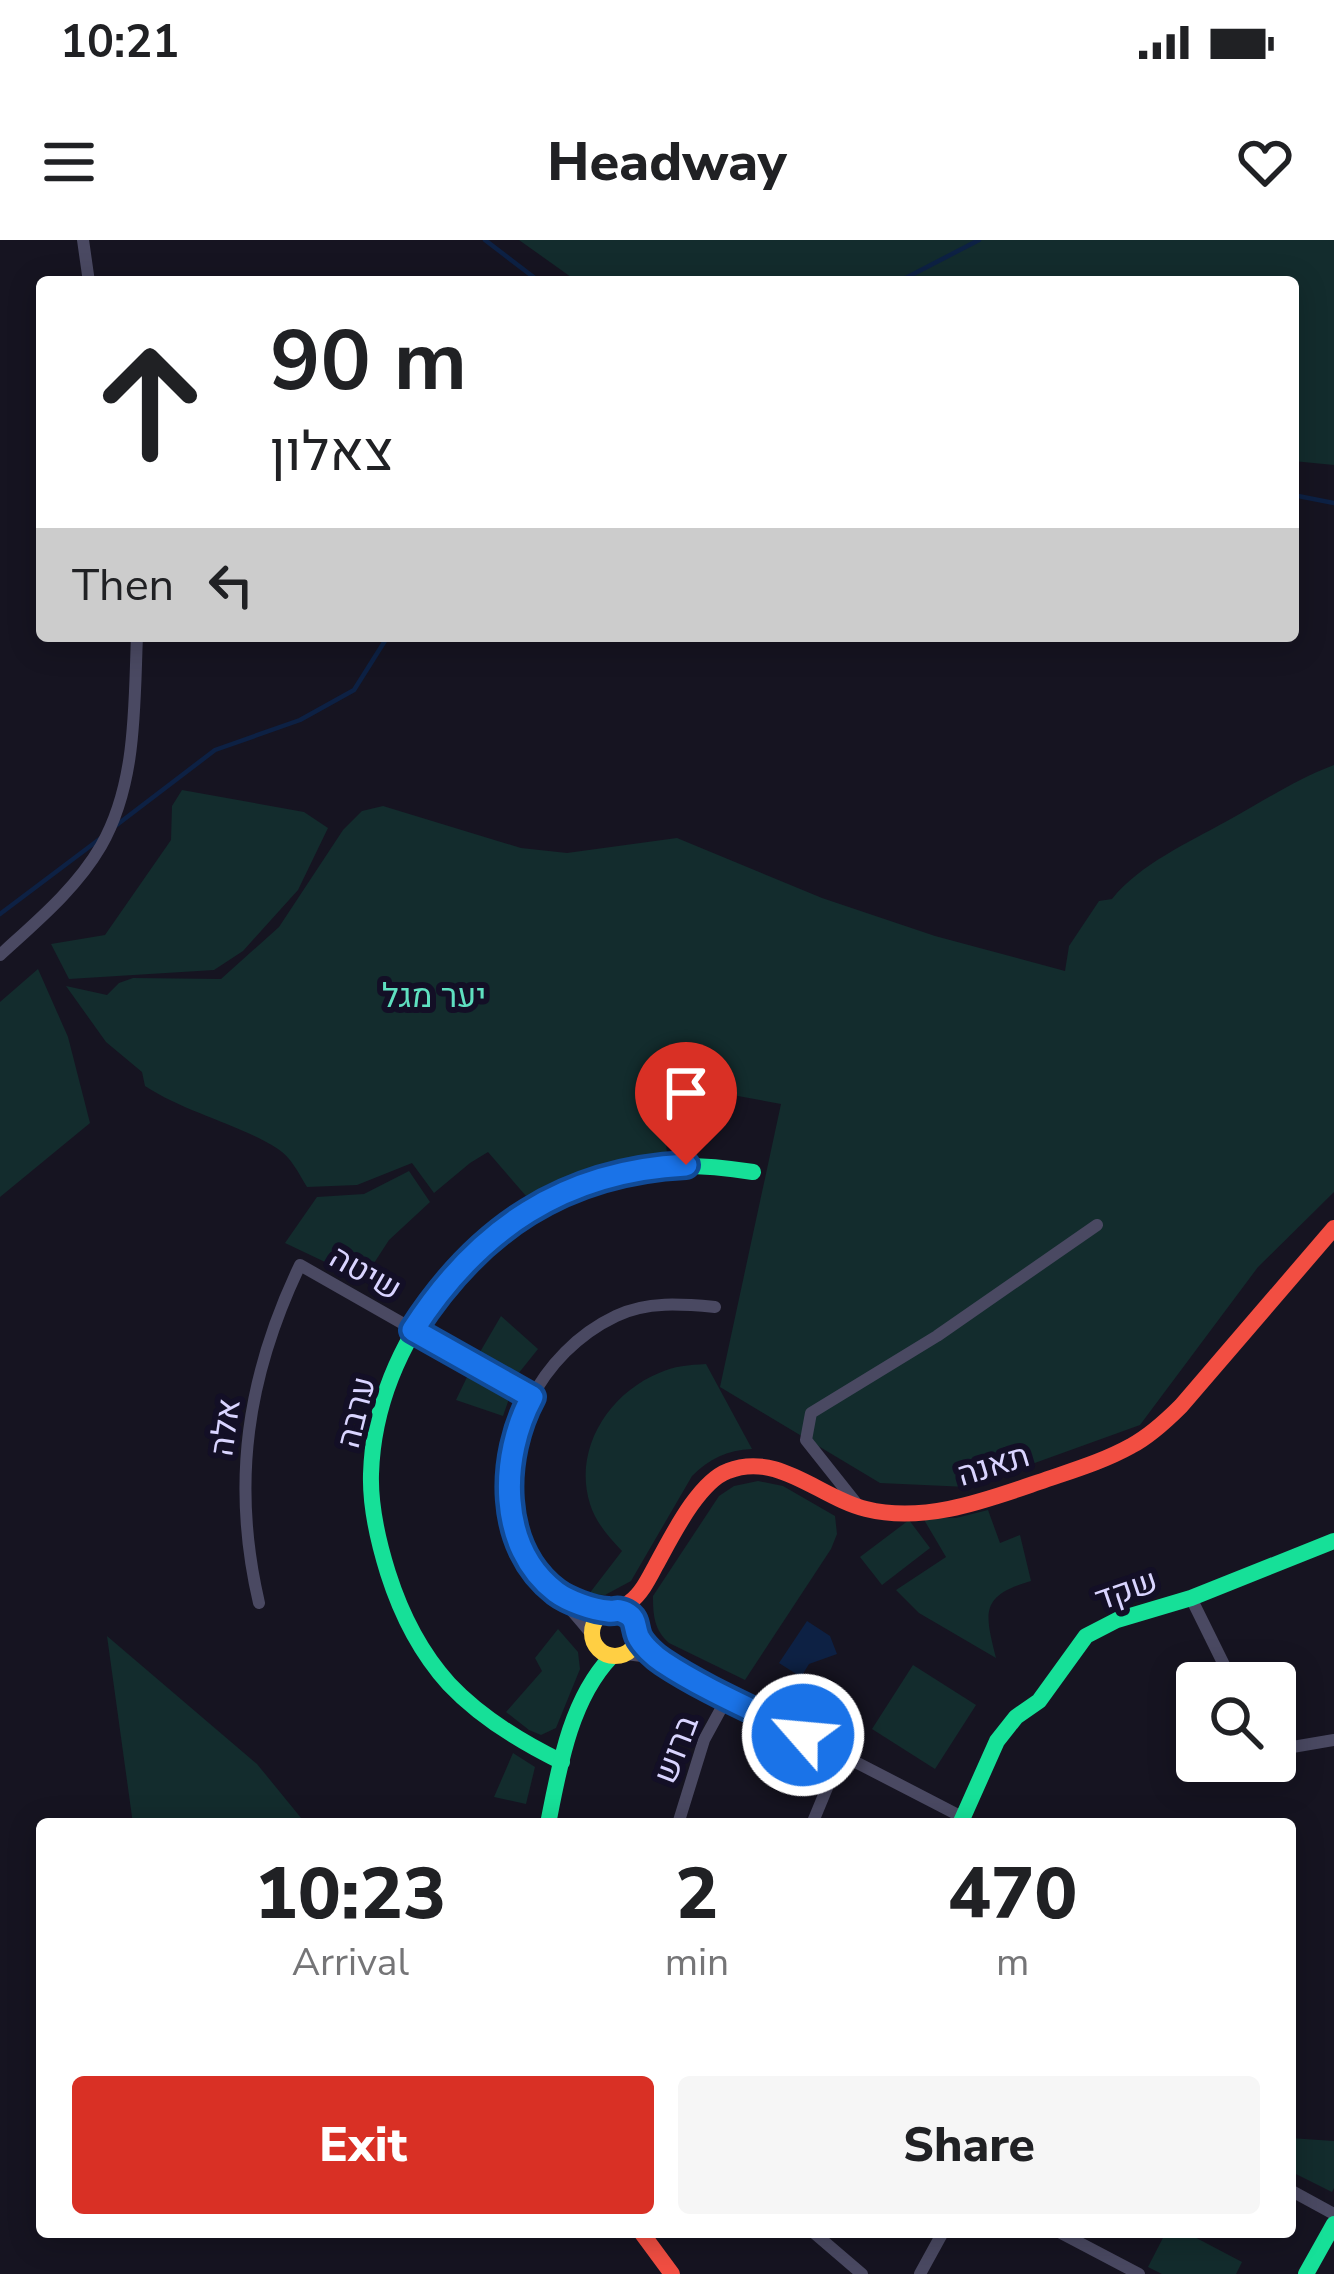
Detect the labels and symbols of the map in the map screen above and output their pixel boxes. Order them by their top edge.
park label: יער מגל [382,974,486,1019]
pin [635,1042,737,1165]
street label: שיטה [321,1235,409,1312]
street label: ערבה [326,1372,387,1453]
street label: אלה [199,1396,252,1459]
street label: תאנה [952,1433,1035,1498]
street label: שקד [1089,1559,1164,1622]
position arrow [740,1672,866,1798]
street label: ברוש [643,1709,710,1790]

